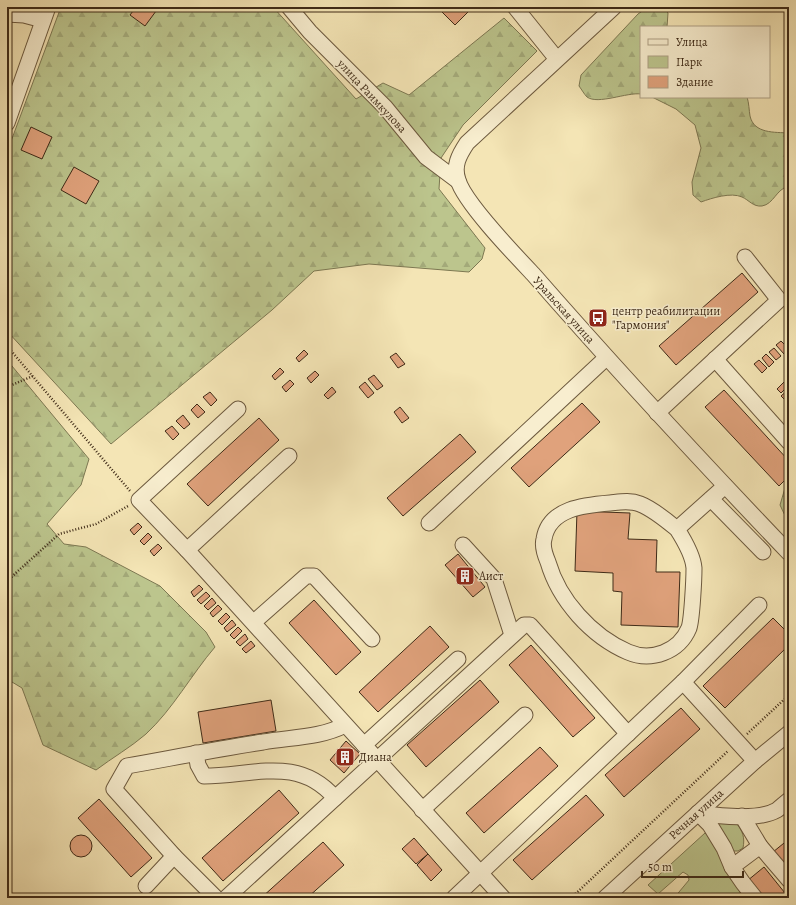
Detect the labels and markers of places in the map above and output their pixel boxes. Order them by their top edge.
place label: центр реабилитации "Гармония" [612,303,720,333]
bus stop icon: центр реабилитации "Гармония" [587,307,609,329]
building icon: Аист [454,565,476,587]
place label: Аист [478,568,504,584]
building icon: Диана [334,746,356,768]
place label: Диана [359,749,392,765]

